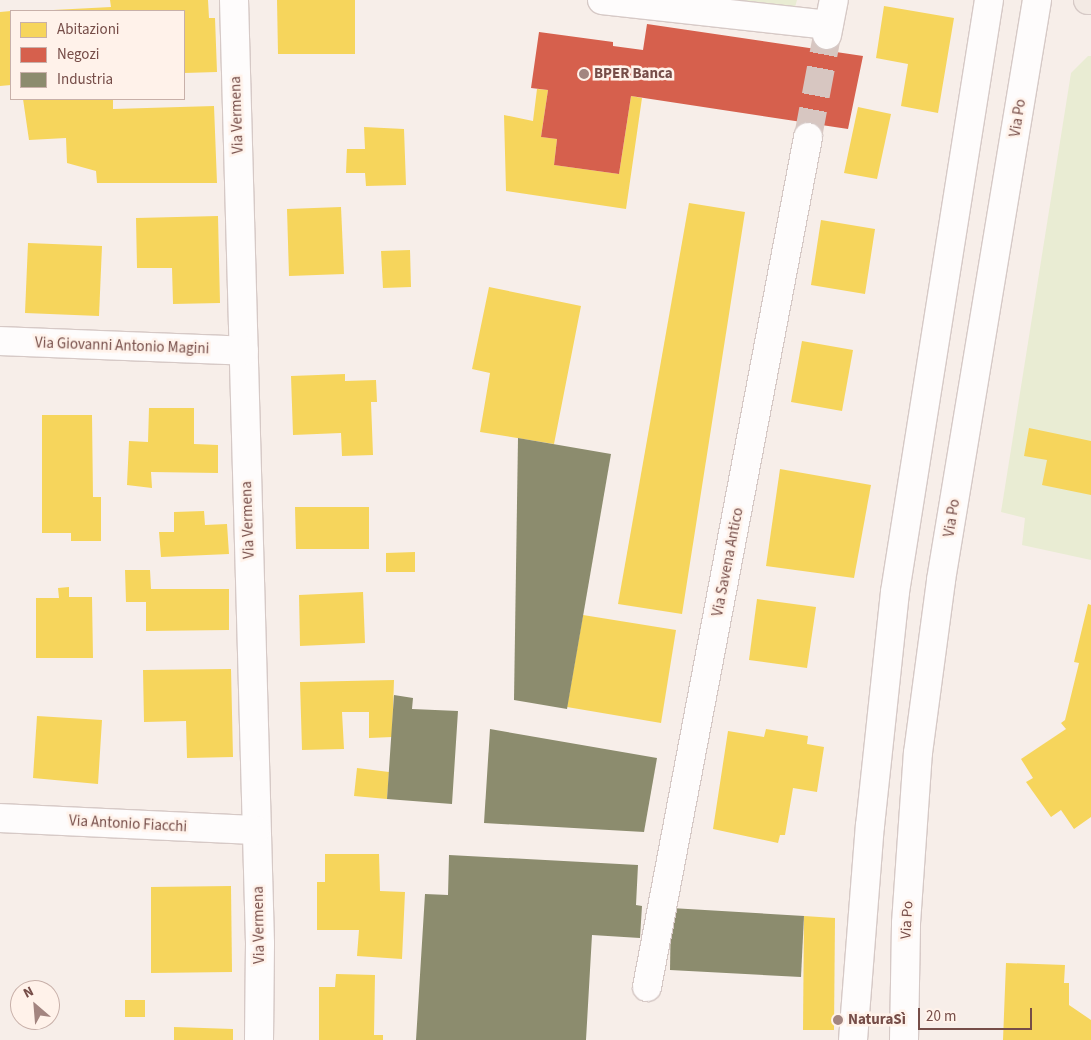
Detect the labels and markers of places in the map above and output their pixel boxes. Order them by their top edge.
place label: BPER Banca [594,65,673,83]
marker: BPER Banca [578,68,590,80]
place label: NaturaSì [848,1011,906,1029]
marker: NaturaSì [832,1014,844,1026]

